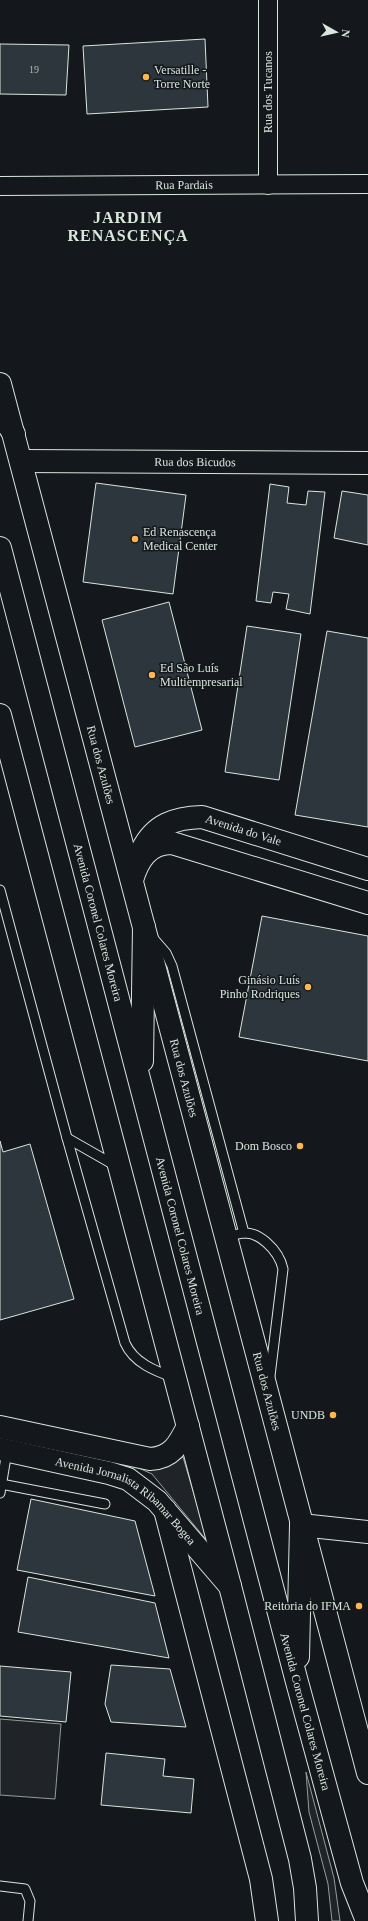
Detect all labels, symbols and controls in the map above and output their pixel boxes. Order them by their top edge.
north arrow [316,12,356,52]
text: N [339,29,352,38]
street label: Rua dos Tucanos [261,51,275,133]
place label: Versatille - Torre Norte [154,63,210,91]
house number: 19 [29,64,39,75]
marker: Versatille - Torre Norte [141,72,151,82]
street label: Rua Pardais [155,178,213,192]
district label: JARDIM RENASCENÇA [67,209,189,245]
street label: Rua dos Bicudos [154,455,236,469]
place label: Ed Renascença Medical Center [143,525,217,553]
marker: Ed Renascença Medical Center [130,534,140,544]
place label: Ed São Luís Multiempresarial [160,661,243,689]
marker: Ed São Luís Multiempresarial [147,670,157,680]
street label: Rua dos Azulões [84,724,118,806]
street label: Avenida do Vale [204,811,283,848]
street label: Avenida Coronel Colares Moreira [71,842,126,1004]
place label: Ginásio Luís Pinho Rodriques [220,973,300,1001]
marker: Ginásio Luís Pinho Rodriques [303,982,313,992]
street label: Rua dos Azulões [167,1037,201,1119]
place label: Dom Bosco [235,1139,292,1153]
marker: Dom Bosco [295,1141,305,1151]
street label: Avenida Coronel Colares Moreira [153,1155,208,1317]
street label: Rua dos Azulões [250,1350,284,1432]
place label: UNDB [291,1408,325,1422]
marker: UNDB [328,1410,338,1420]
street label: Avenida Jornalista Ribamar Bogea [54,1454,199,1548]
place label: Reitoria do IFMA [264,1599,351,1613]
marker: Reitoria do IFMA [354,1601,364,1611]
street label: Avenida Coronel Colares Moreira [277,1631,334,1793]

